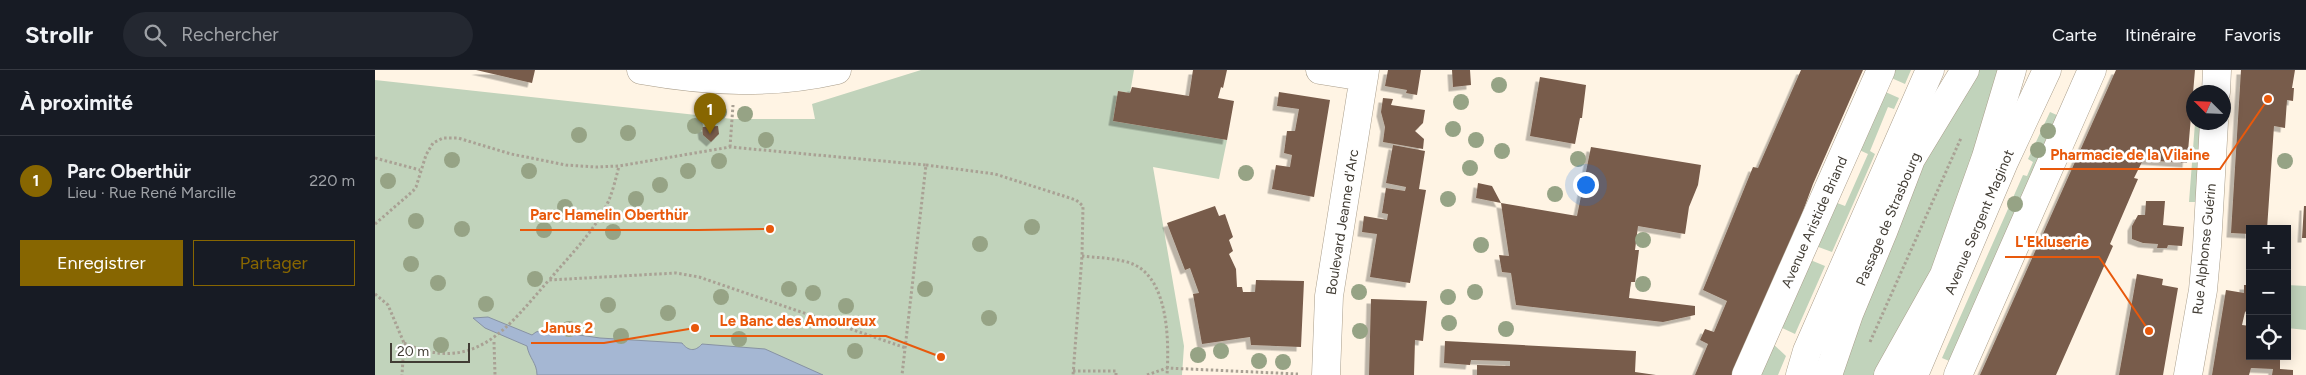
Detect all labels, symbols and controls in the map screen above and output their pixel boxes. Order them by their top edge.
search box [123,12,473,57]
text: Strollr [25,20,93,49]
icon: search [141,21,169,49]
text: Rechercher [181,23,279,46]
text: Carte [2052,24,2097,46]
text: Itinéraire [2125,24,2196,46]
text: Favoris [2224,24,2281,46]
north arrow [2186,85,2231,130]
text: À proximité [20,90,133,115]
pin: 1 [694,93,726,134]
callout: Pharmacie de la Vilaine [2040,139,2220,169]
text: Pharmacie de la Vilaine [2050,146,2210,164]
street label: Avenue Sergent Maginot [1941,147,2018,297]
street label: Boulevard Jeanne d'Arc [1323,148,1362,296]
street label: Passage de Strasbourg [1853,150,1924,288]
street label: Avenue Aristide Briand [1778,154,1851,291]
text: Parc Oberthür [67,160,191,183]
text: 1 [33,171,39,190]
text: 220 m [309,171,355,190]
your location [1573,172,1599,198]
street label: Rue Alphonse Guérin [2189,182,2220,315]
text: Lieu · Rue René Marcille [67,183,236,202]
callout: Parc Hamelin Oberthür [520,200,698,230]
text: Parc Hamelin Oberthür [530,206,688,224]
map controls [2246,225,2291,360]
button: + [2246,225,2291,270]
callout: L'Ekluserie [2005,227,2099,257]
text: L'Ekluserie [2015,233,2090,251]
button: Enregistrer [20,240,183,286]
button: Partager [193,240,355,286]
button: − [2246,270,2291,315]
callout: Le Banc des Amoureux [710,306,886,336]
text: Le Banc des Amoureux [720,312,876,330]
callout: Janus 2 [531,313,604,343]
button: locate [2246,315,2291,360]
text: Janus 2 [541,319,594,337]
scale bar [390,340,470,363]
text: 20 m [397,343,429,360]

